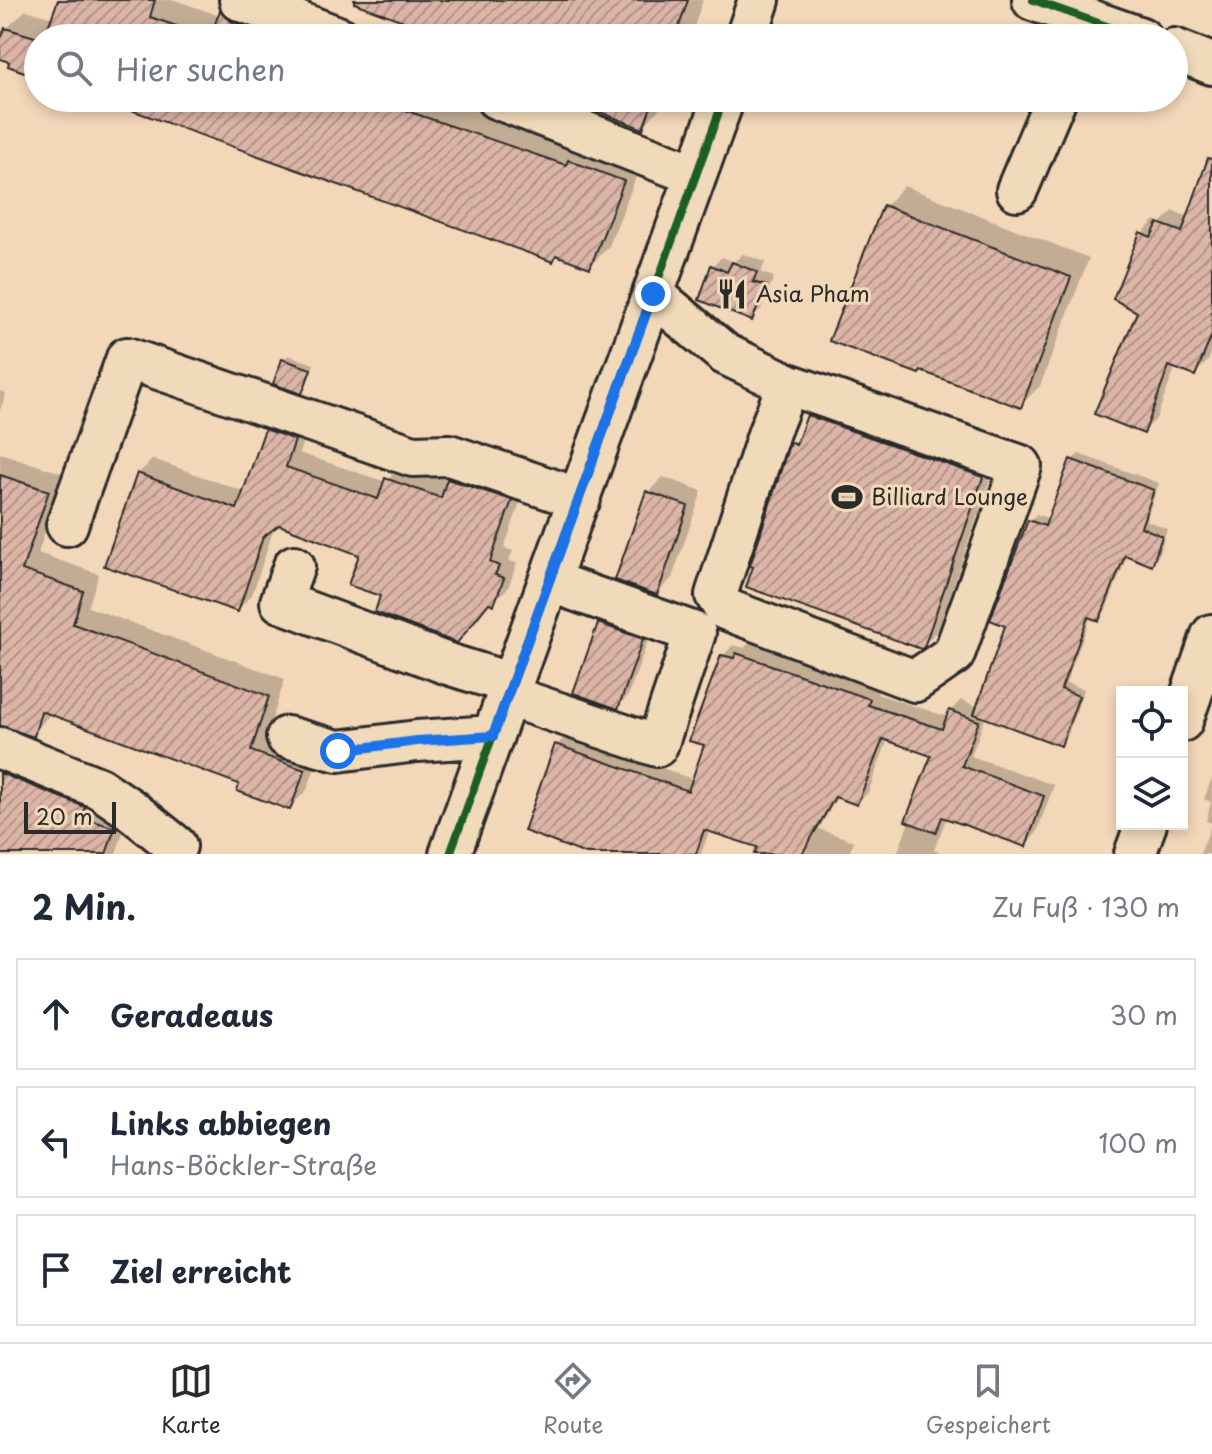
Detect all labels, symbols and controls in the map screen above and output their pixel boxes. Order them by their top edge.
search box [24,24,1188,112]
icon: search [52,46,96,90]
text: Hier suchen [116,46,285,91]
route end [635,276,671,312]
place label: Asia Pham [756,276,870,309]
restaurant icon: Asia Pham [715,277,749,311]
place label: Billiard Lounge [871,479,1028,512]
sports icon: Billiard Lounge [830,480,864,514]
map controls [1116,686,1188,830]
button: locate [1116,686,1188,758]
route start [320,733,356,769]
button: layers [1116,758,1188,830]
scale bar [24,798,116,834]
text: 20 m [36,799,93,832]
text: 2 Min. [32,880,136,932]
text: Zu Fuß · 130 m [992,887,1180,926]
icon: ahead [34,992,78,1036]
text: Geradeaus [110,992,273,1037]
text: 30 m [1110,995,1178,1034]
text: Links abbiegen [110,1100,331,1145]
icon: left [34,1120,78,1164]
text: 100 m [1098,1123,1178,1162]
text: Hans-Böckler-Straße [110,1145,377,1184]
icon: arrive [34,1248,78,1292]
text: Ziel erreicht [110,1248,292,1293]
tab: Karte [161,1359,221,1440]
tab: Route [543,1359,603,1440]
tab: Gespeichert [926,1359,1051,1440]

